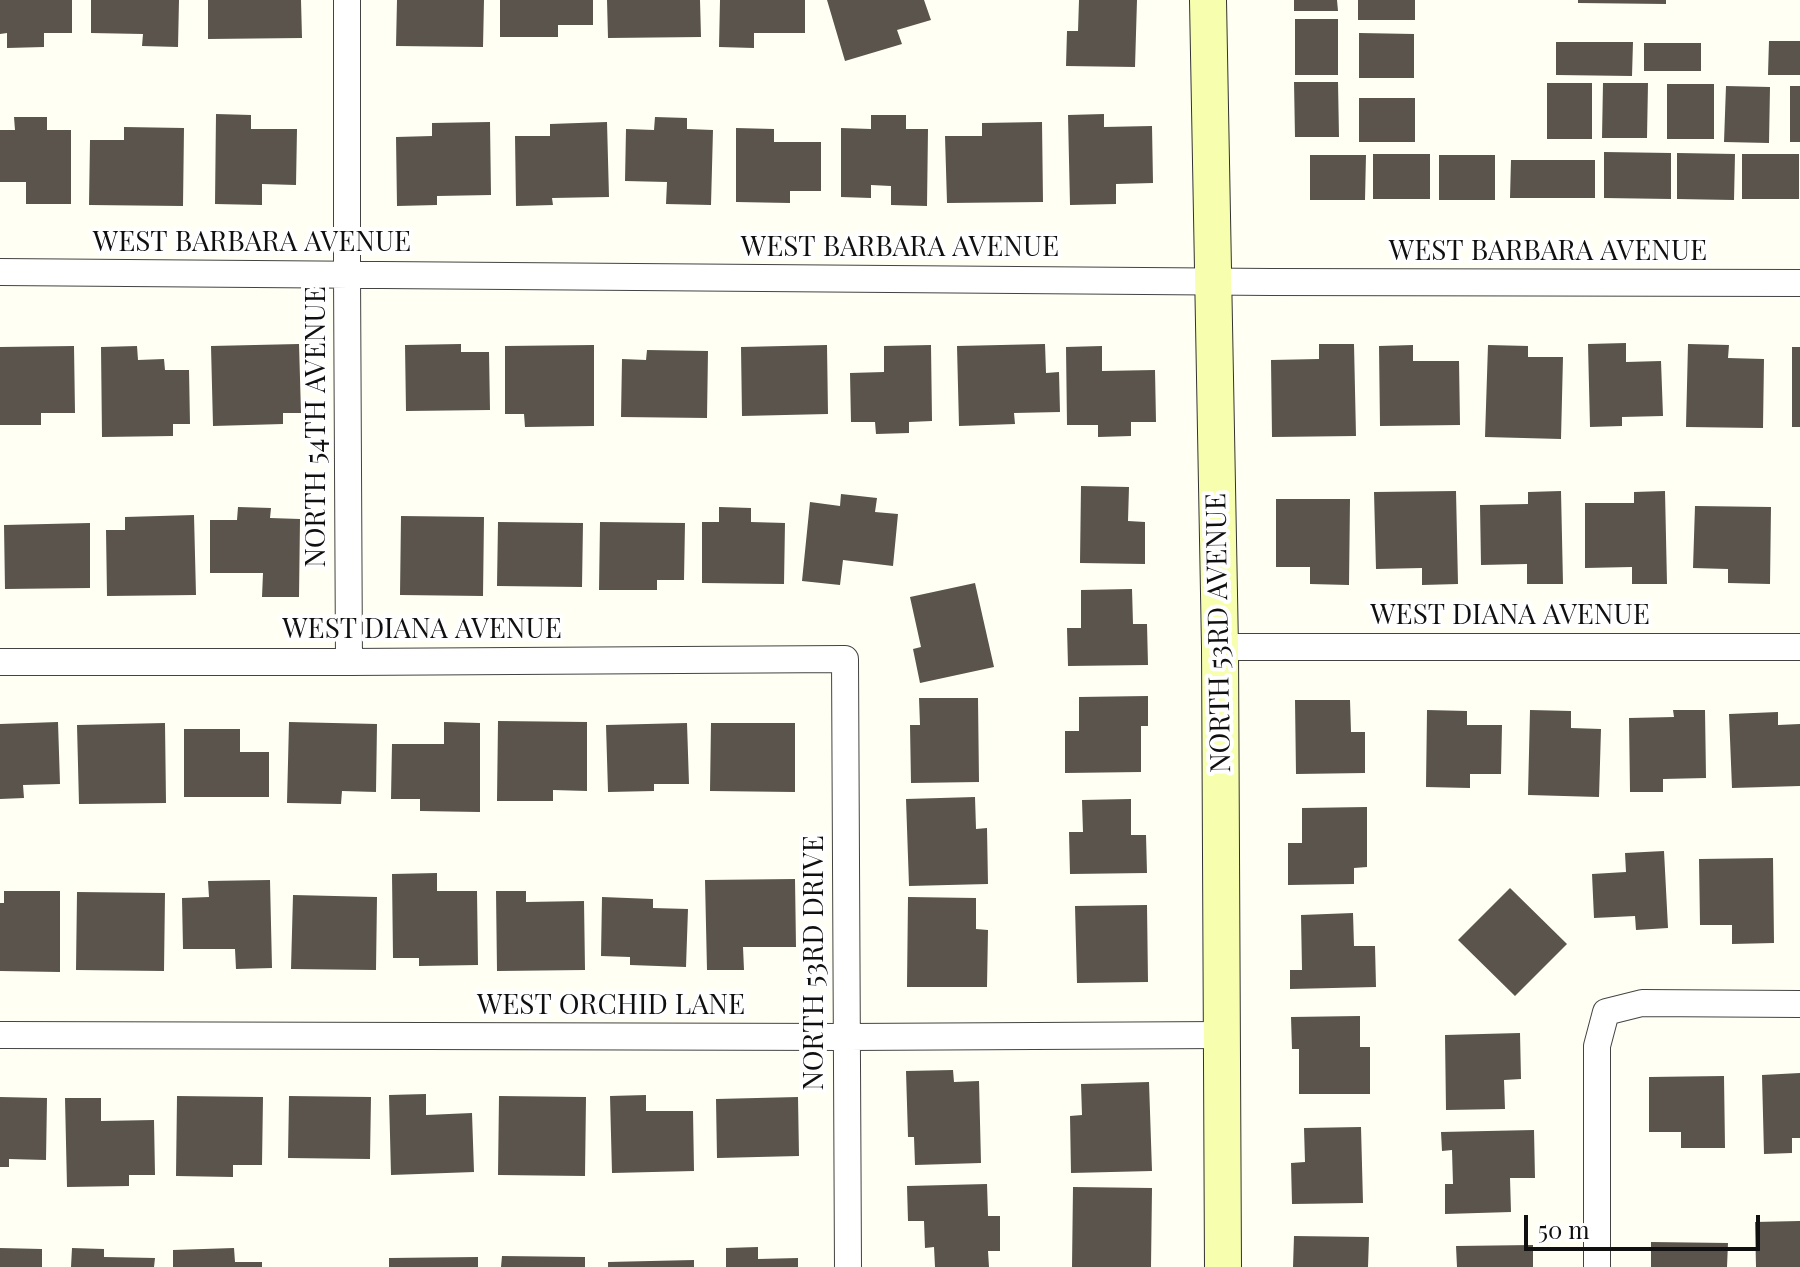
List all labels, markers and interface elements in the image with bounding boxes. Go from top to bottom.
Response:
street label: WEST BARBARA AVENUE [93,225,411,259]
street label: WEST BARBARA AVENUE [741,230,1059,264]
street label: WEST BARBARA AVENUE [1389,234,1707,268]
street label: NORTH 54TH AVENUE [299,286,333,568]
street label: NORTH 53RD AVENUE [1200,493,1238,773]
street label: WEST DIANA AVENUE [1370,598,1650,632]
street label: WEST DIANA AVENUE [282,612,562,646]
street label: NORTH 53RD DRIVE [797,835,831,1091]
street label: WEST ORCHID LANE [477,988,745,1022]
scale bar [1528,1199,1764,1249]
text: 50 m [1538,1213,1590,1245]

